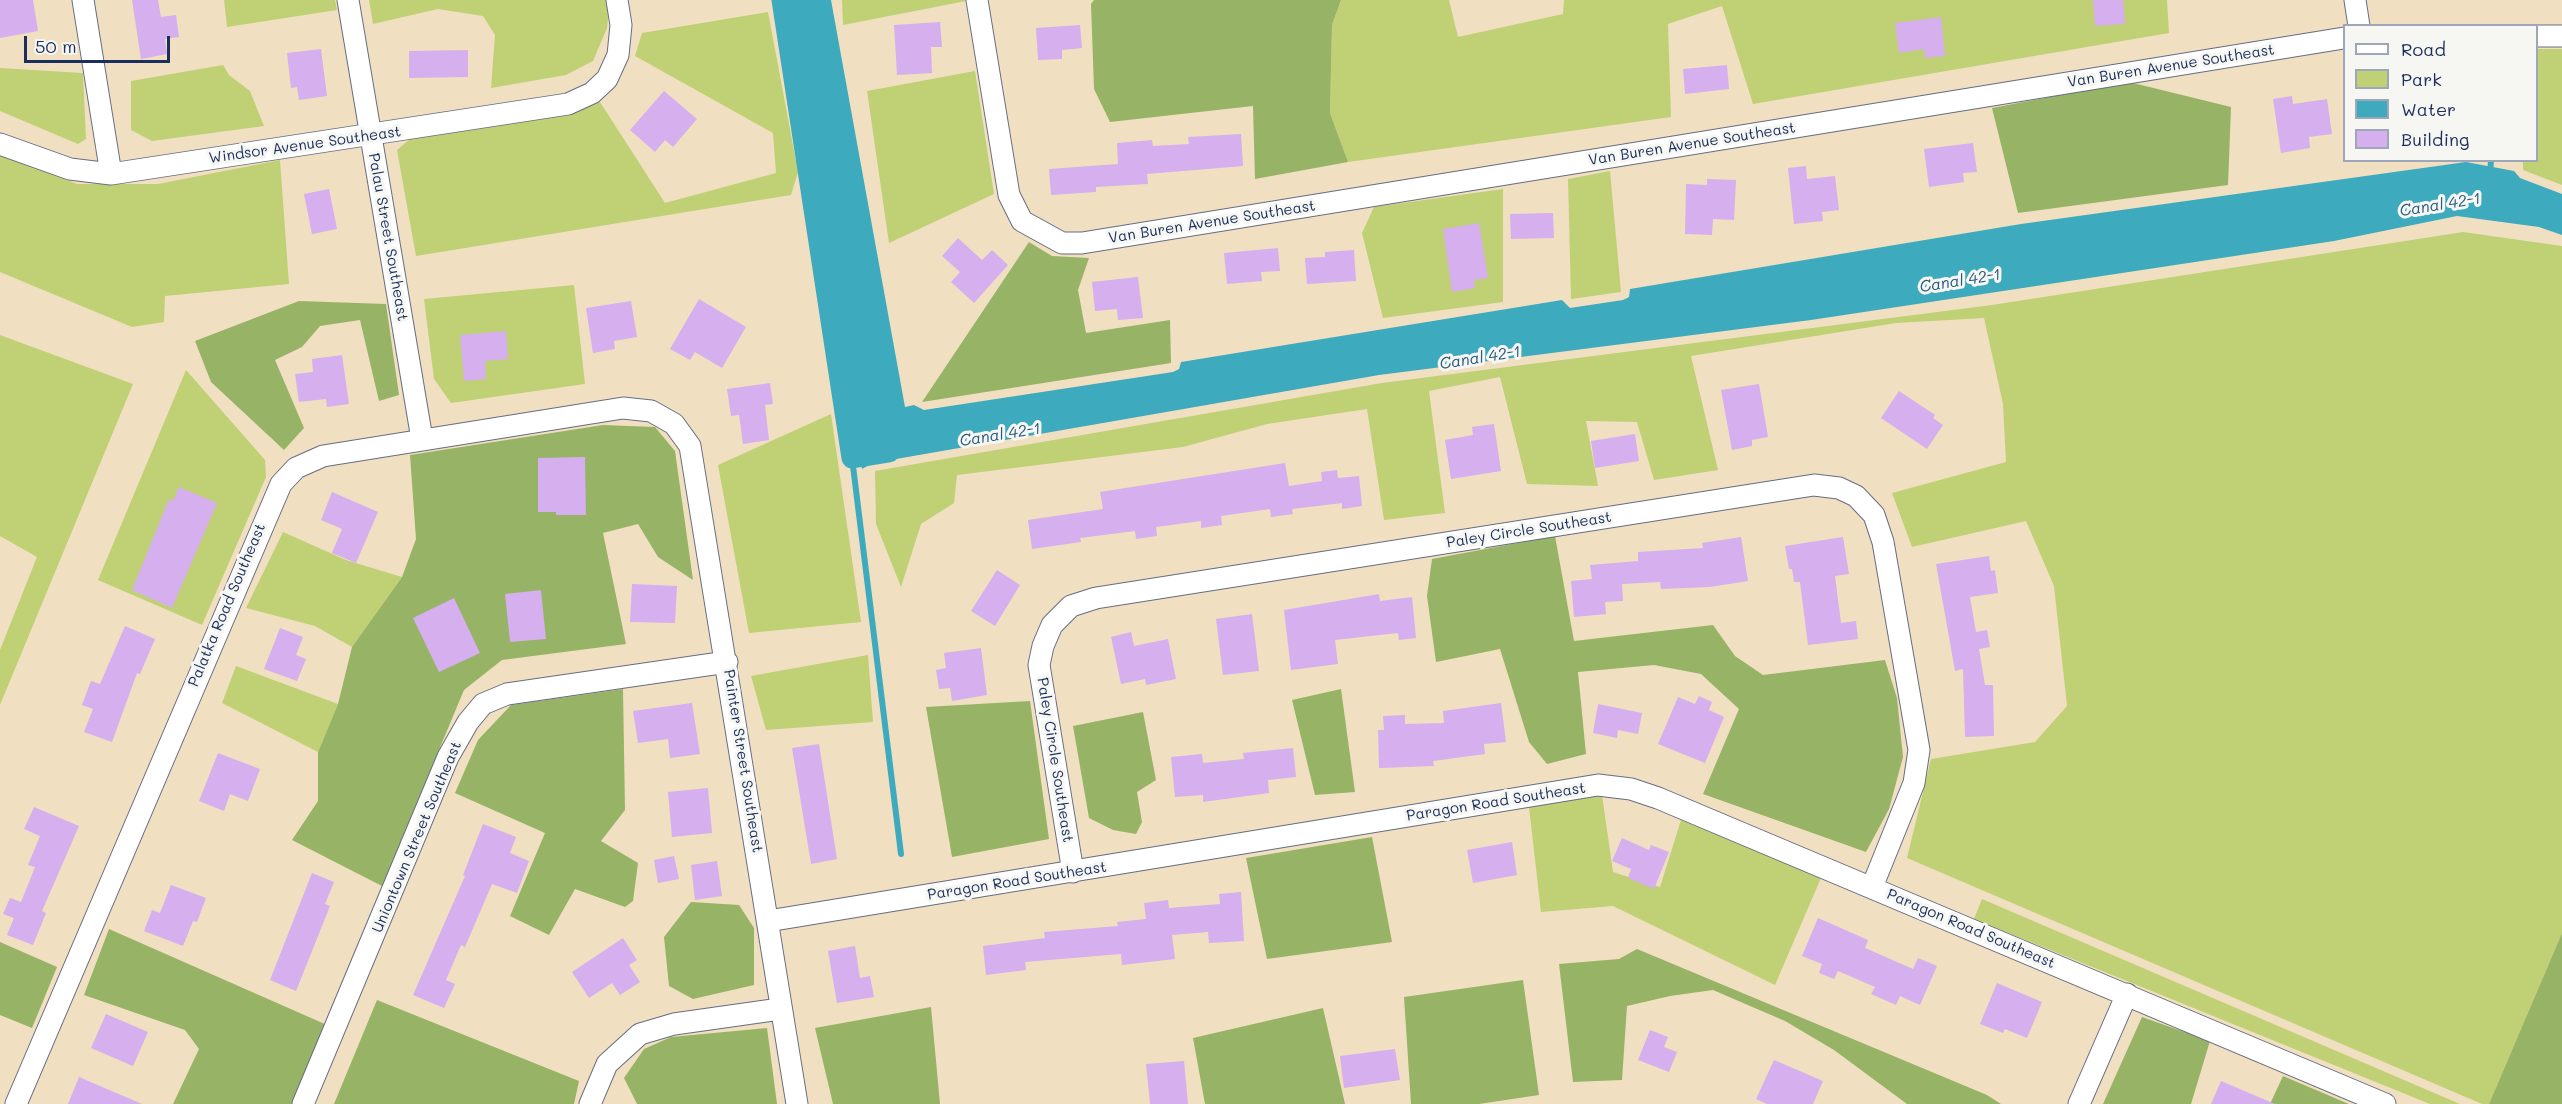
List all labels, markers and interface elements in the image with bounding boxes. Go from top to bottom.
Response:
scale bar [27,24,172,62]
legend [2343,24,2538,162]
text: 50 m [35,34,77,58]
text: Road [2401,37,2446,61]
street label: Van Buren Avenue Southeast [2066,41,2276,91]
text: Park [2401,67,2442,91]
text: Water [2401,97,2456,121]
street label: Van Buren Avenue Southeast [1587,119,1797,169]
street label: Windsor Avenue Southeast [208,123,402,167]
text: Building [2401,127,2469,151]
street label: Palau Street Southeast [364,152,412,322]
water label: Canal 42-1 [2398,189,2482,221]
street label: Van Buren Avenue Southeast [1107,197,1317,247]
water label: Canal 42-1 [1918,265,2002,297]
water label: Canal 42-1 [1438,342,1522,374]
water label: Canal 42-1 [958,419,1042,451]
street label: Paley Circle Southeast [1445,508,1613,552]
street label: Palatka Road Southeast [184,521,270,689]
street label: Painter Street Southeast [720,668,766,854]
street label: Paley Circle Southeast [1033,676,1077,844]
street label: Uniontown Street Southeast [368,739,466,935]
street label: Paragon Road Southeast [1405,779,1587,825]
street label: Paragon Road Southeast [926,858,1108,904]
street label: Paragon Road Southeast [1884,885,2058,973]

